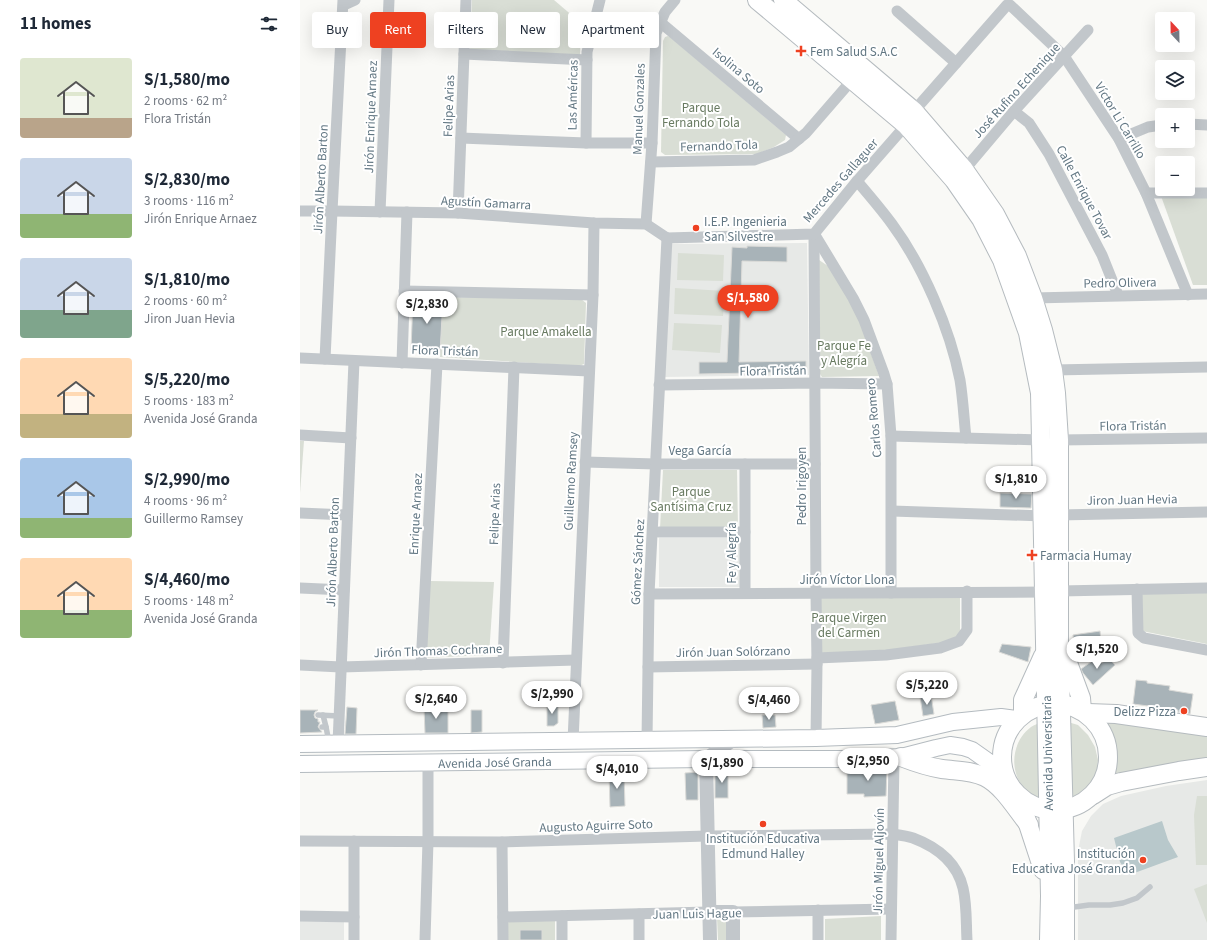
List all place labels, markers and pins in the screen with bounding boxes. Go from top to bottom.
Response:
place label: Fem Salud S.A.C [810,43,898,61]
marker: Fem Salud S.A.C [795,45,807,57]
place label: I.E.P. Ingenieria San Silvestre [704,213,787,246]
marker: I.E.P. Ingenieria San Silvestre [691,223,701,233]
pin: S/1,580 [711,285,785,319]
pin: S/2,830 [390,291,464,325]
pin: S/1,810 [979,466,1053,500]
place label: Farmacia Humay [1040,547,1132,565]
marker: Farmacia Humay [1027,550,1037,560]
pin: S/1,520 [1060,636,1134,670]
pin: S/5,220 [890,672,964,706]
pin: S/2,990 [515,681,589,715]
pin: S/2,640 [399,686,473,720]
pin: S/4,460 [732,687,806,721]
place label: Delizz Pizza [1114,703,1176,721]
marker: Delizz Pizza [1179,706,1189,716]
pin: S/2,950 [831,748,905,782]
pin: S/1,890 [685,750,759,784]
pin: S/4,010 [580,756,654,790]
marker: Institución Educativa Edmund Halley [758,819,768,829]
place label: Institución Educativa Edmund Halley [706,830,820,863]
place label: Institución Educativa José Granda [1012,845,1135,878]
marker: Institución Educativa José Granda [1138,855,1148,865]

